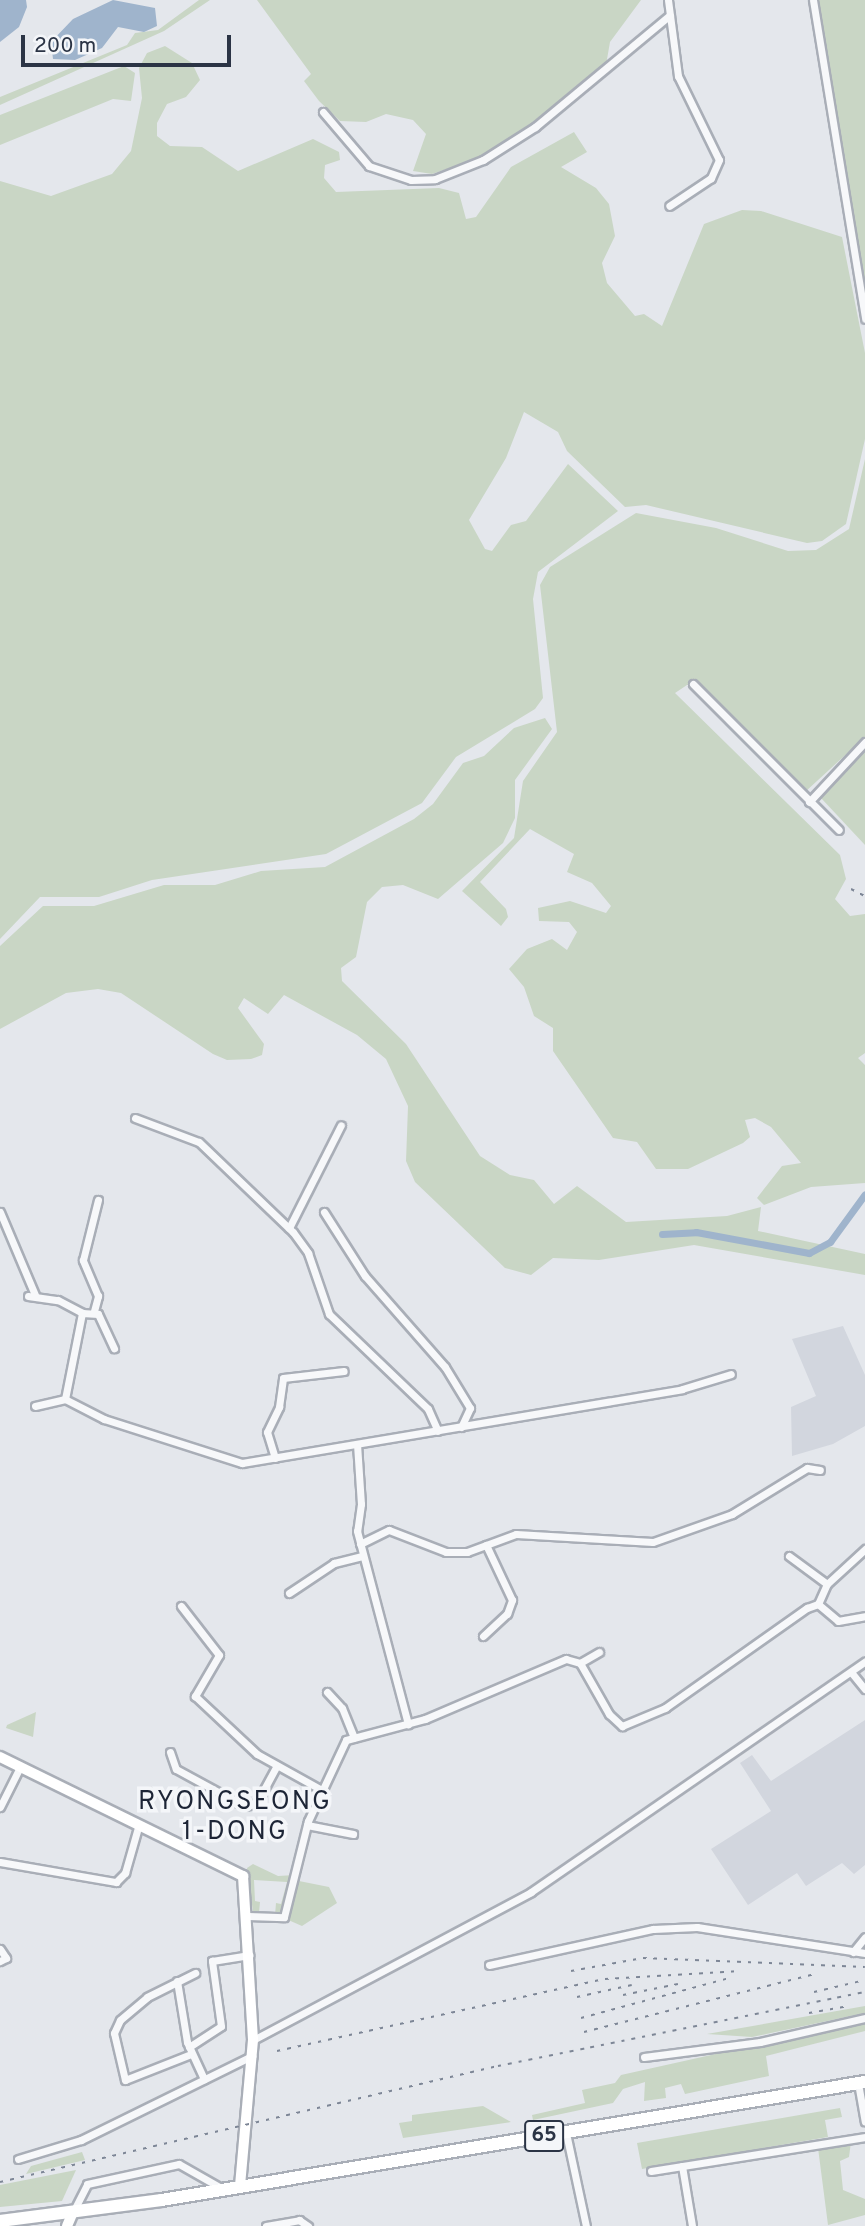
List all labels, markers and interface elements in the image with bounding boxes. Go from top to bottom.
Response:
scale bar [24,21,234,65]
text: 200 m [34,33,96,60]
district label: RYONGSEONG 1-DONG [139,1787,331,1848]
road number: 65 [523,2118,565,2154]

